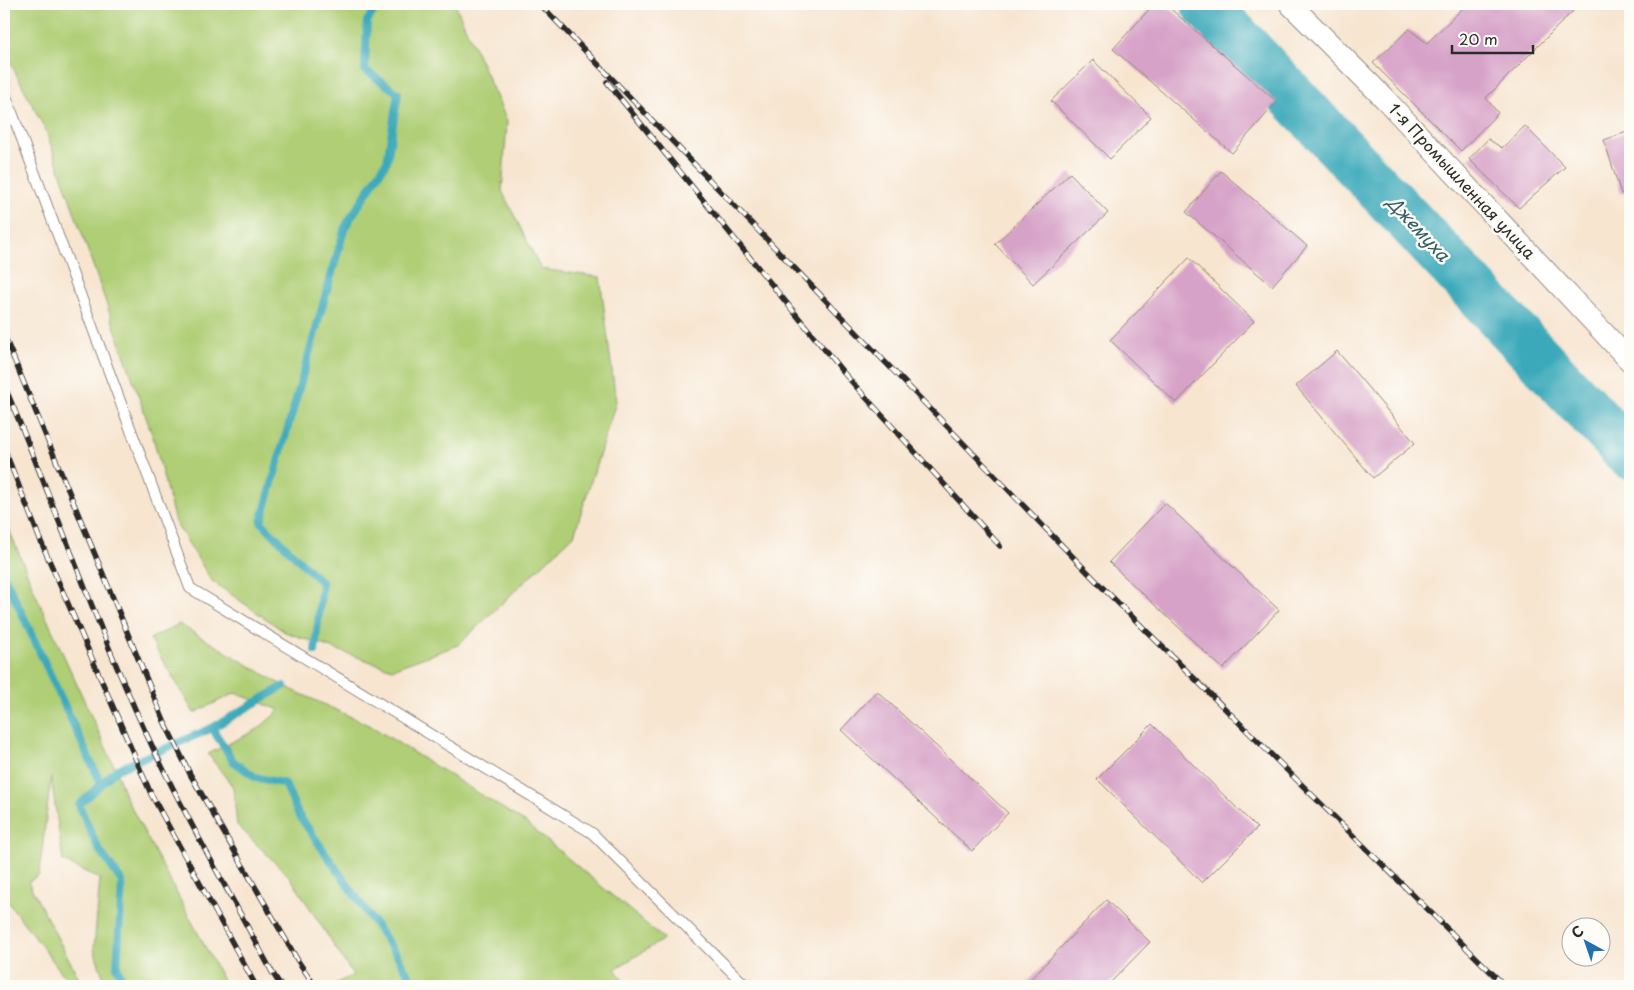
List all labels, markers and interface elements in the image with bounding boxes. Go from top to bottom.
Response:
scale bar [1452,22,1533,54]
text: 20 m [1459,27,1498,50]
street label: 1-я Промышленная улица [1384,97,1542,264]
water label: Джемуха [1380,188,1457,268]
north arrow [1562,918,1612,968]
text: С [1567,920,1588,943]

